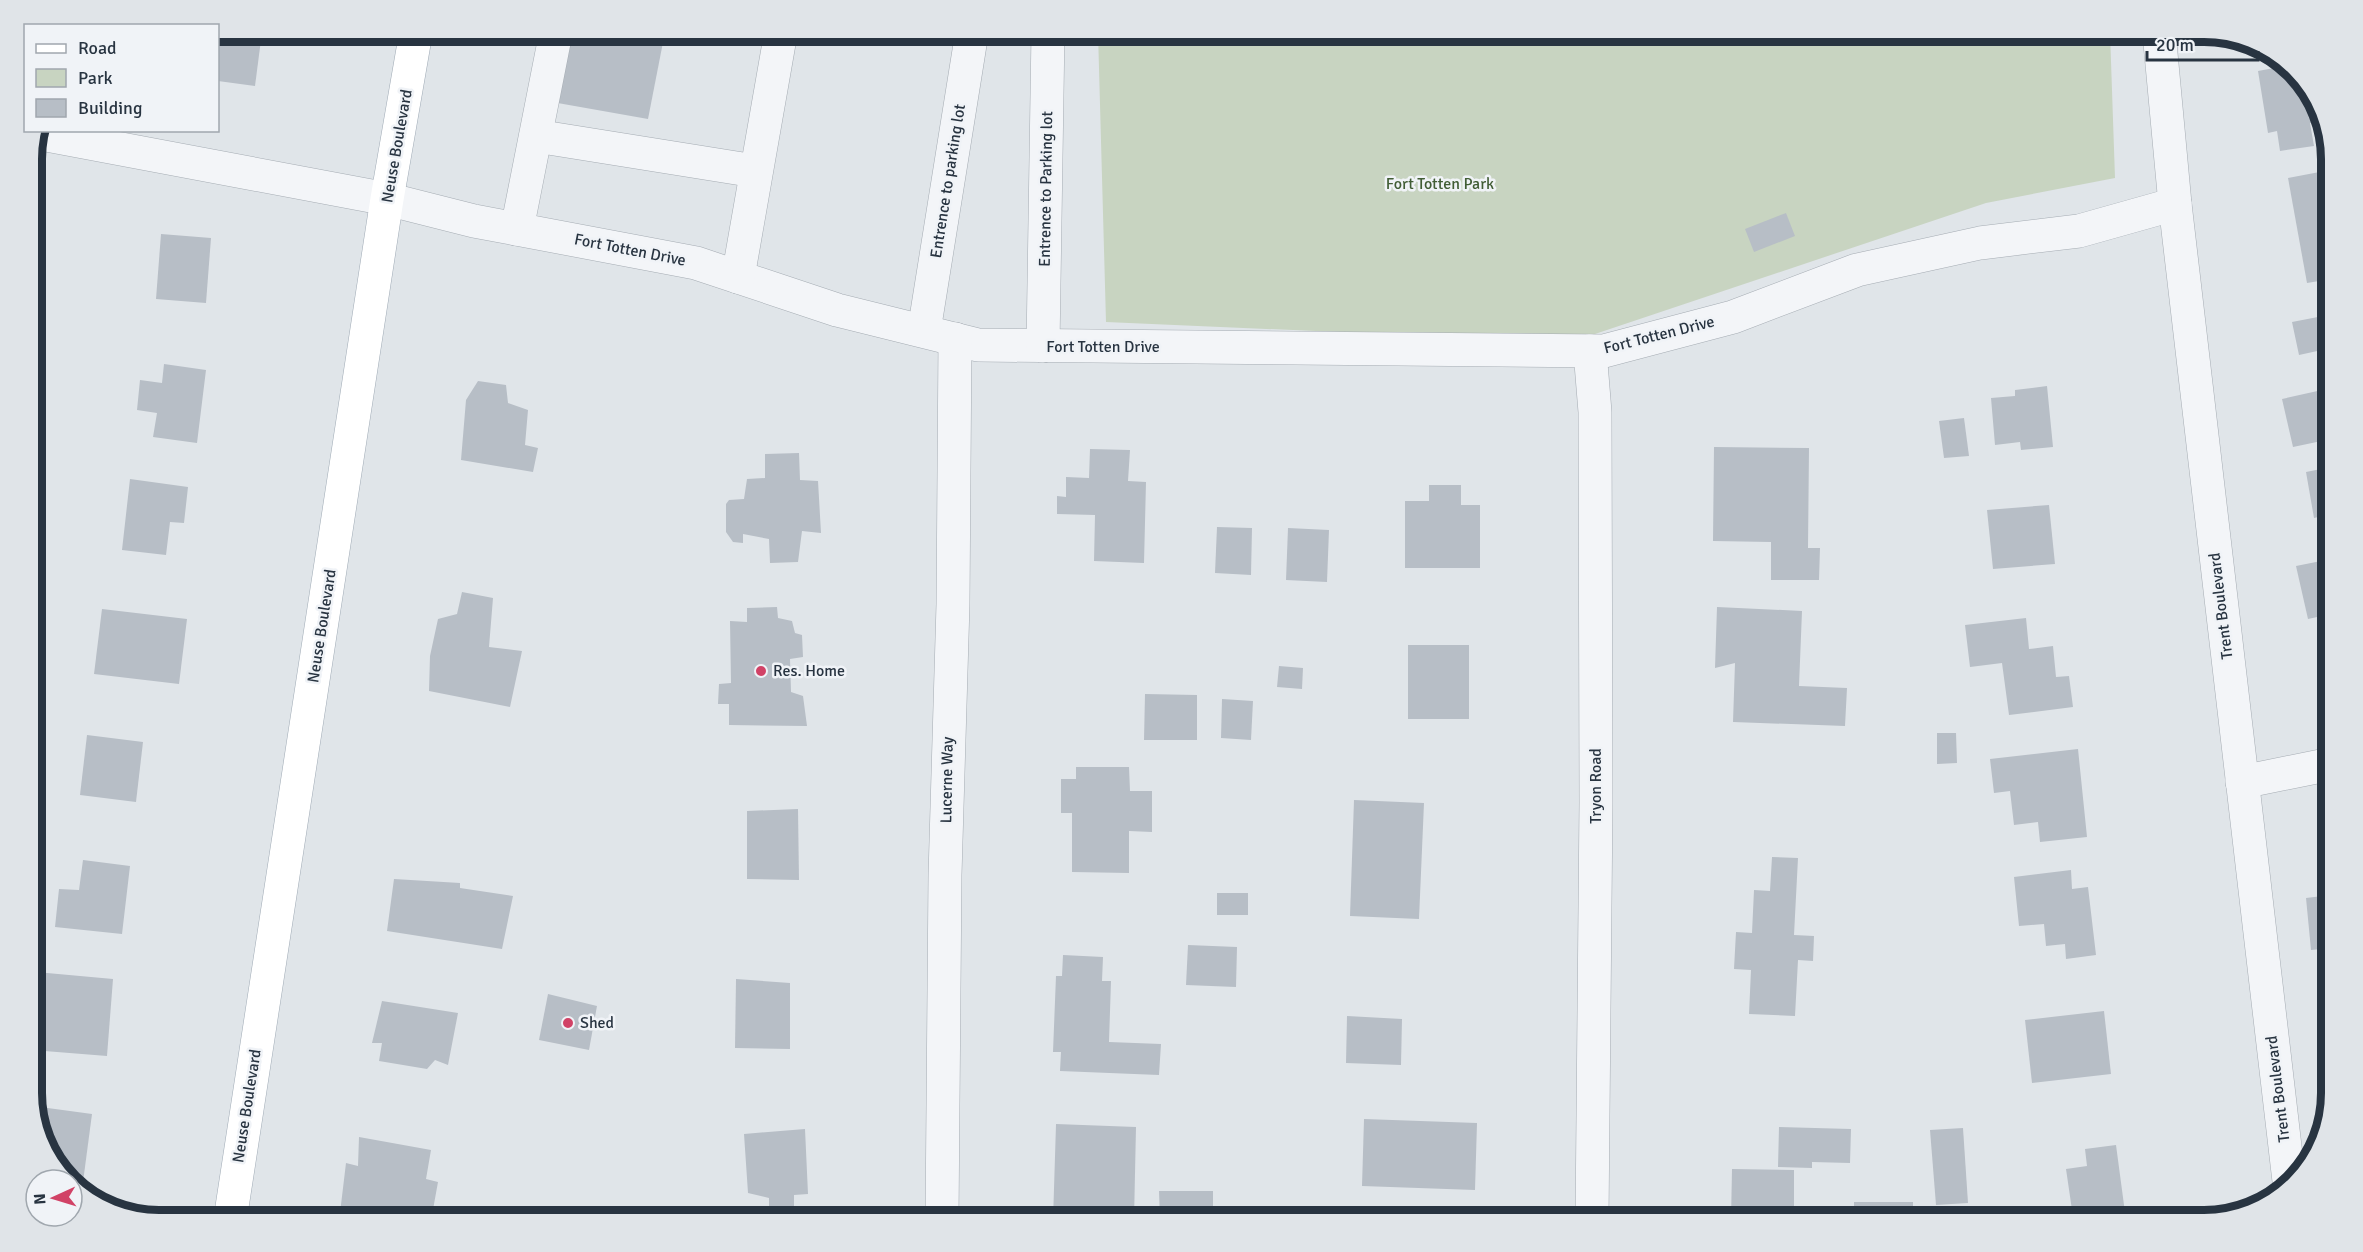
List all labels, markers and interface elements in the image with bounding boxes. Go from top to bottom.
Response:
legend [24,24,219,132]
scale bar [2147,24,2258,62]
text: 20 m [2156,34,2194,56]
text: Road [78,37,117,59]
text: Park [78,67,113,89]
street label: Neuse Boulevard [377,88,417,204]
text: Building [78,97,142,119]
street label: Entrence to parking lot [926,102,970,259]
street label: Entrence to Parking lot [1035,110,1057,267]
park label: Fort Totten Park [1386,174,1494,194]
street label: Fort Totten Drive [572,229,688,271]
street label: Fort Totten Drive [1602,312,1716,358]
street label: Fort Totten Drive [1046,337,1160,357]
street label: Trent Boulevard [2205,552,2237,660]
street label: Neuse Boulevard [303,568,341,684]
place label: Res. Home [773,661,845,681]
marker: Res. Home [754,664,768,678]
street label: Lucerne Way [936,736,958,824]
street label: Tryon Road [1586,748,1606,824]
place label: Shed [580,1013,614,1033]
marker: Shed [561,1016,575,1030]
street label: Trent Boulevard [2262,1035,2294,1143]
street label: Neuse Boulevard [228,1048,266,1164]
north arrow [24,1168,84,1228]
text: N [30,1193,50,1205]

